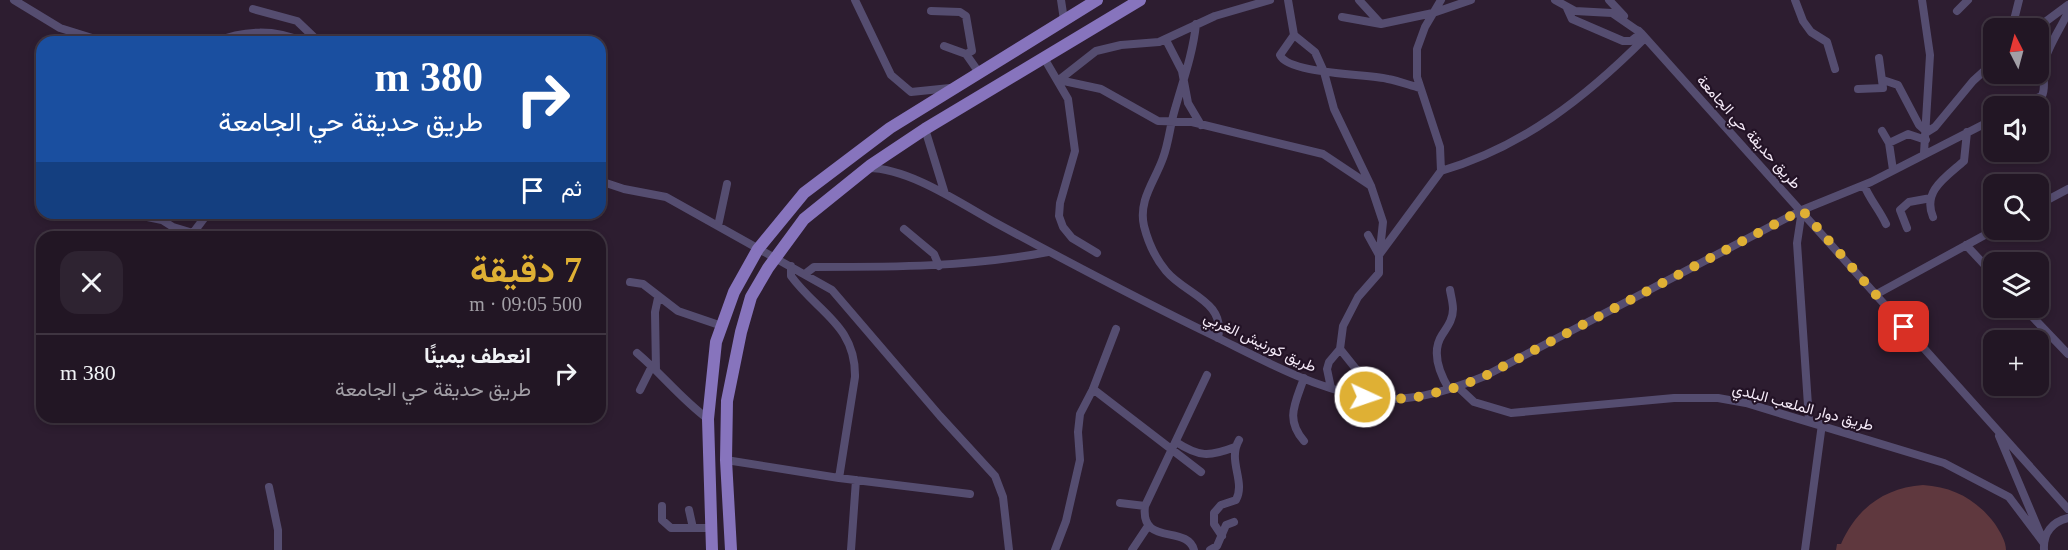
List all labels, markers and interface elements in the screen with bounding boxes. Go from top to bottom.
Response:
north arrow [1983,18,2049,84]
map controls [1983,18,2049,396]
text: 380 m [375,54,483,100]
icon: right [504,60,582,138]
street label: طريق حديقة حي الجامعة [1690,72,1804,196]
button: sound [1983,96,2049,162]
text: طريق حديقة حي الجامعة [218,107,483,137]
icon: arrive [516,174,549,207]
button: search [1983,174,2049,240]
text: ثم [561,176,582,201]
text: 7 دقيقة [470,250,582,290]
button: close [60,251,123,314]
button: layers [1983,252,2049,318]
text: 500 m · 09:05 [469,293,582,315]
pin [1878,301,1929,352]
street label: طريق كورنيش الغربي [1199,309,1319,380]
icon: arrive [1887,310,1920,343]
button: + [1983,330,2049,396]
text: انعطف يمينًا [424,343,531,368]
icon: right [549,357,582,390]
text: 380 m [60,360,116,385]
position arrow [1333,365,1397,429]
text: طريق حديقة حي الجامعة [335,378,531,400]
street label: طريق دوار الملعب البلدي [1729,380,1876,438]

